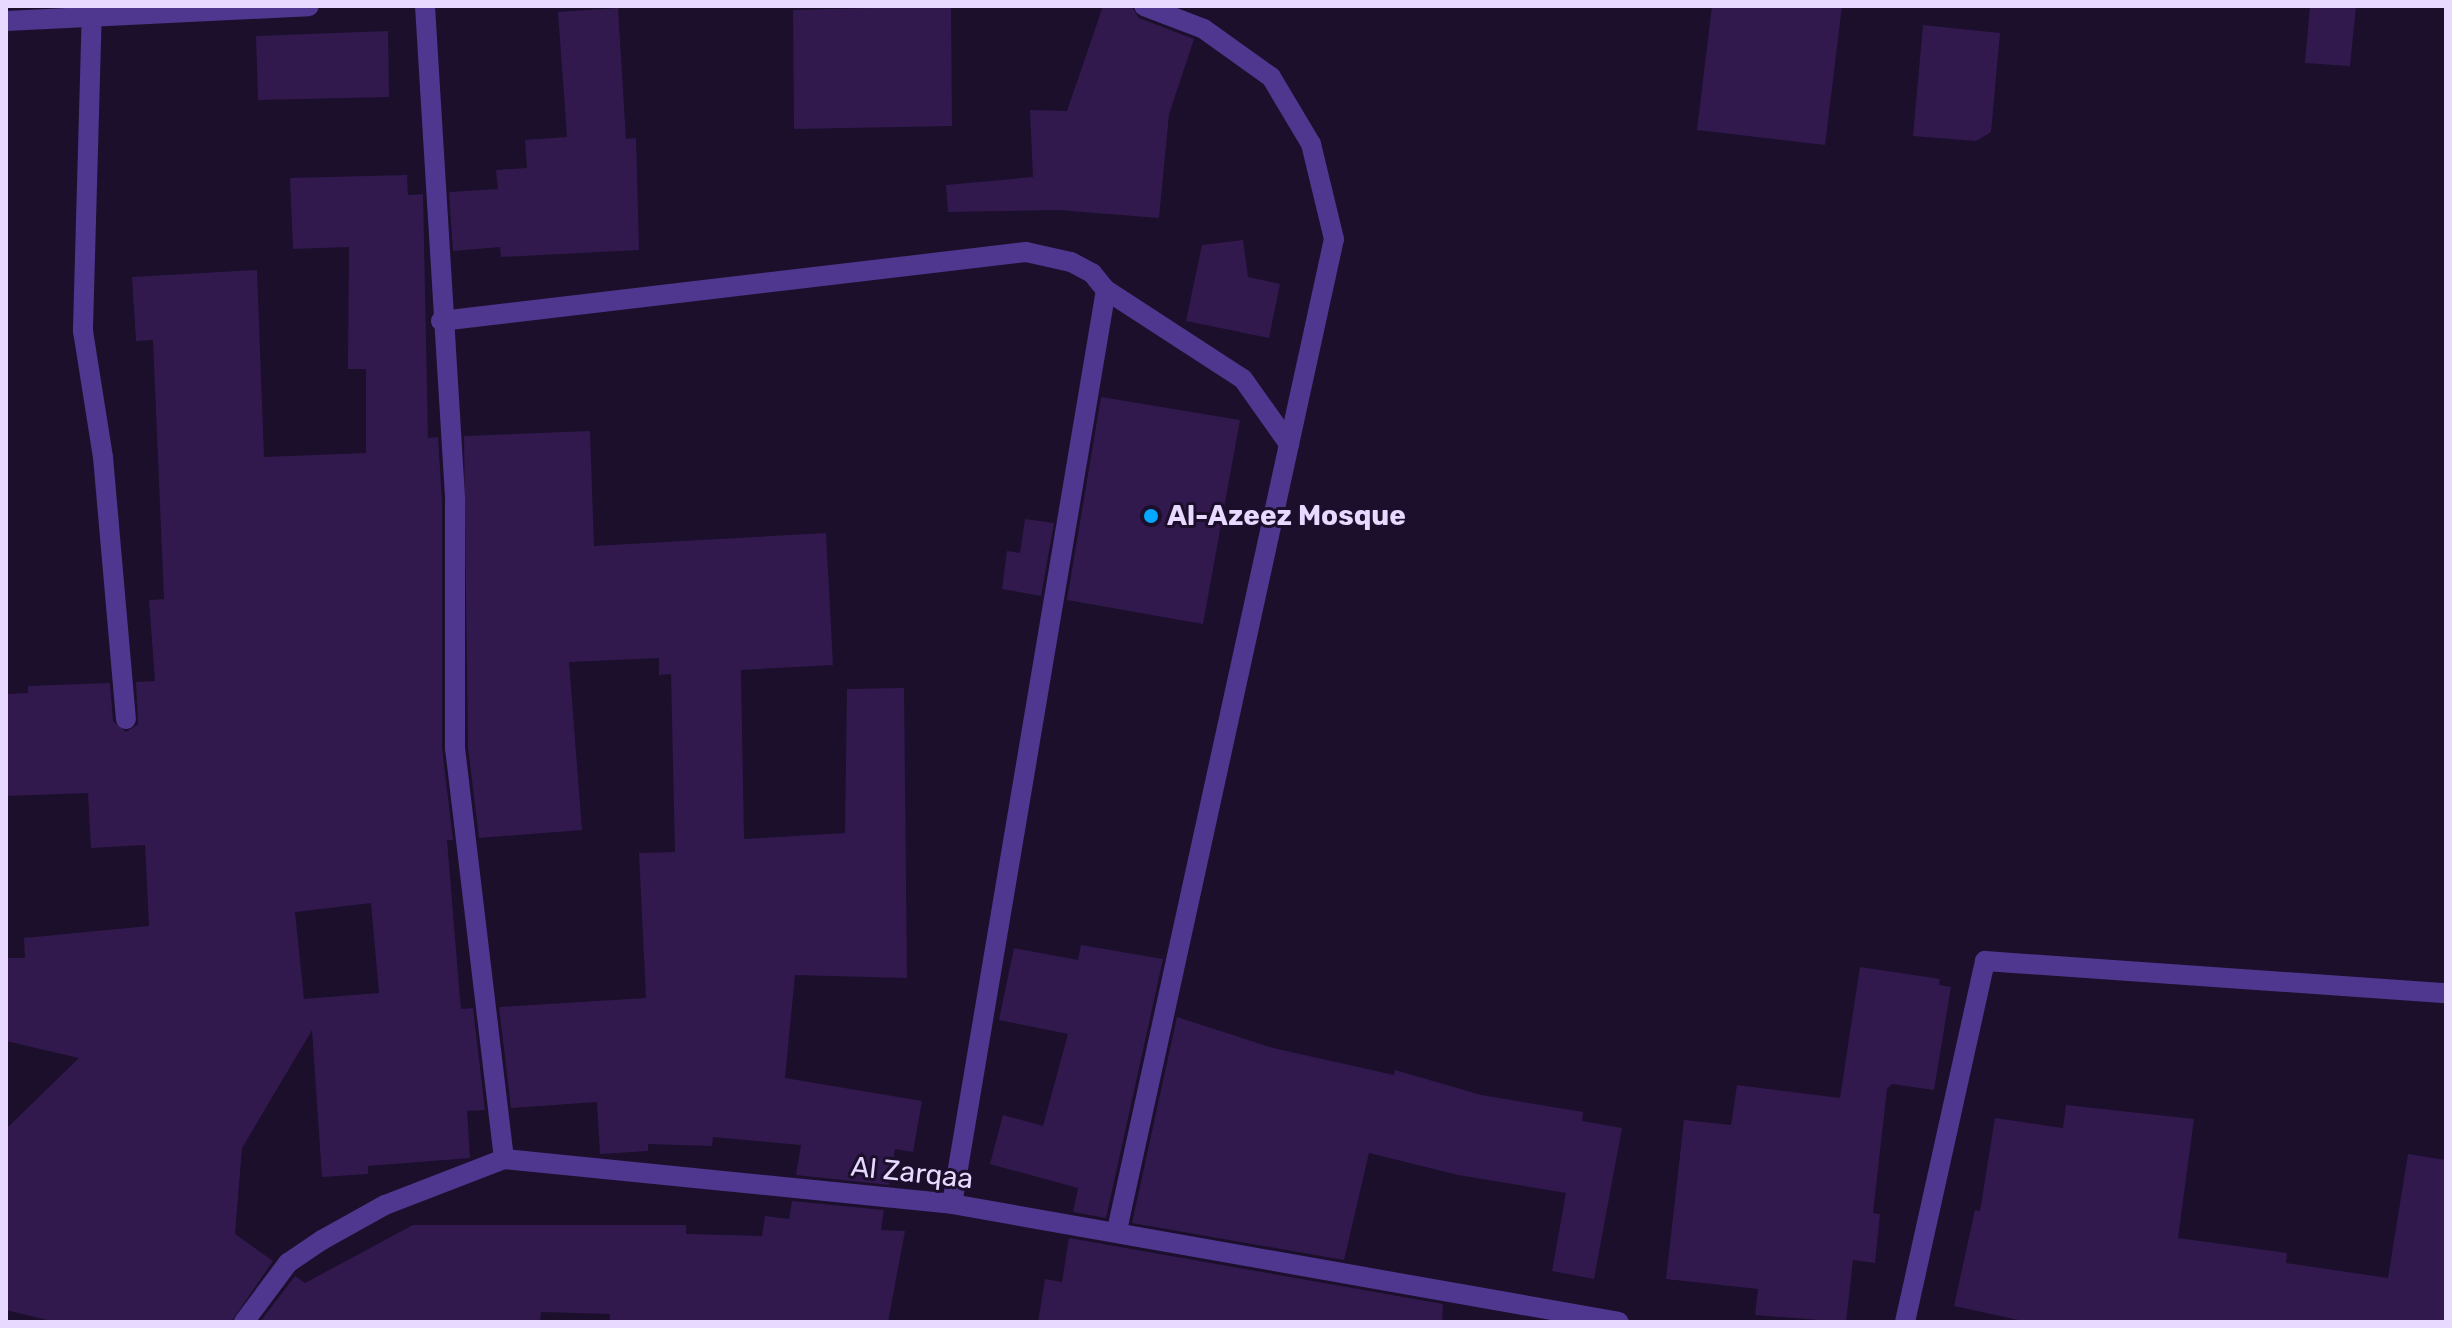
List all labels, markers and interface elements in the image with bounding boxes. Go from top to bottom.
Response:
place label: Al-Azeez Mosque [1167,499,1406,533]
marker: Al-Azeez Mosque [1142,507,1160,525]
street label: Al Zarqaa [849,1150,975,1196]

